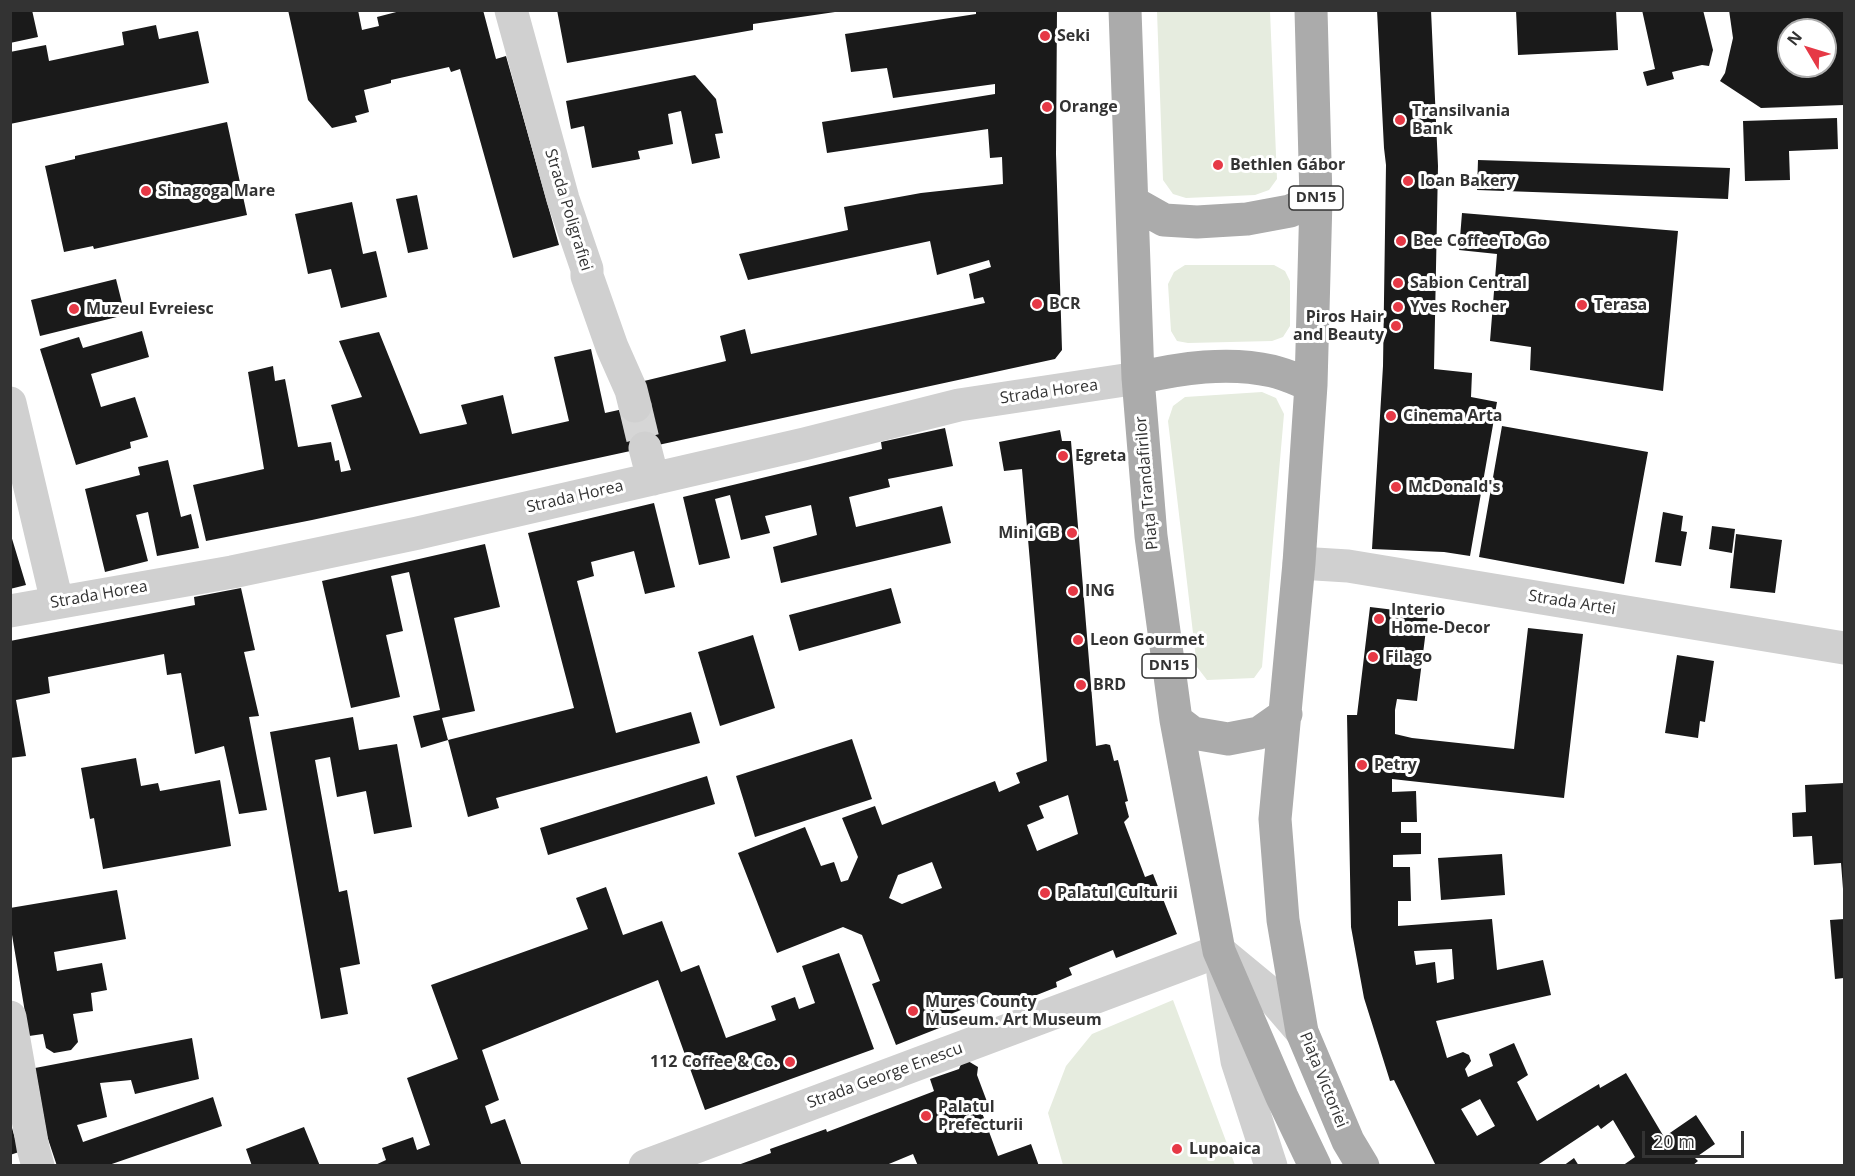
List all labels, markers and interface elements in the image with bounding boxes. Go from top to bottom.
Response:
north arrow [1777,18,1837,78]
place label: Seki [1057,26,1090,46]
text: N [1782,26,1807,50]
marker: Seki [1038,29,1052,43]
place label: Orange [1059,97,1118,117]
marker: Orange [1040,100,1054,114]
place label: Transilvania Bank [1412,101,1510,139]
marker: Transilvania Bank [1393,113,1407,127]
street label: Strada Poligrafiei [540,147,596,273]
place label: Bethlen Gábor [1230,155,1345,175]
marker: Bethlen Gábor [1211,158,1225,172]
place label: Ioan Bakery [1420,171,1516,191]
marker: Ioan Bakery [1401,174,1415,188]
place label: Sinagoga Mare [158,181,275,201]
marker: Sinagoga Mare [139,184,153,198]
road number: DN15 [1289,186,1343,210]
place label: Bee Coffee To Go [1413,231,1547,251]
marker: Bee Coffee To Go [1394,234,1408,248]
place label: Sabion Central [1410,273,1527,293]
marker: Sabion Central [1391,276,1405,290]
place label: BCR [1049,294,1081,314]
place label: Terasa [1594,295,1647,315]
marker: BCR [1030,297,1044,311]
place label: Yves Rocher [1410,297,1507,317]
marker: Terasa [1575,298,1589,312]
place label: Muzeul Evreiesc [86,299,214,319]
marker: Yves Rocher [1391,300,1405,314]
marker: Muzeul Evreiesc [67,302,81,316]
place label: Piros Hair and Beauty [1293,307,1384,345]
marker: Piros Hair and Beauty [1389,319,1403,333]
street label: Strada Horea [999,376,1099,408]
place label: Cinema Arta [1403,406,1502,426]
marker: Cinema Arta [1384,409,1398,423]
street label: Piața Trandafirilor [1132,415,1162,551]
place label: Egreta [1075,446,1126,466]
marker: Egreta [1056,449,1070,463]
street label: Strada Horea [525,477,625,517]
place label: McDonald's [1408,477,1500,497]
marker: McDonald's [1389,480,1403,494]
place label: Mini GB [998,523,1060,543]
marker: Mini GB [1065,526,1079,540]
street label: Strada Horea [49,577,149,613]
place label: ING [1085,581,1115,601]
marker: ING [1066,584,1080,598]
street label: Strada Artei [1527,587,1617,619]
place label: Interio Home-Decor [1391,600,1490,638]
marker: Interio Home-Decor [1372,612,1386,626]
place label: Leon Gourmet [1090,630,1204,650]
marker: Leon Gourmet [1071,633,1085,647]
place label: Filago [1385,647,1432,667]
marker: Filago [1366,650,1380,664]
road number: DN15 [1142,654,1196,678]
place label: BRD [1093,675,1126,695]
marker: BRD [1074,678,1088,692]
place label: Petry [1374,755,1417,775]
marker: Petry [1355,758,1369,772]
place label: Palatul Culturii [1057,883,1178,903]
marker: Palatul Culturii [1038,886,1052,900]
place label: Mures County Museum. Art Museum [925,992,1102,1030]
marker: Mures County Museum. Art Museum [906,1004,920,1018]
street label: Piața Victoriei [1295,1029,1351,1131]
street label: Strada George Enescu [805,1039,965,1113]
place label: 112 Coffee & Co. [650,1052,778,1072]
marker: 112 Coffee & Co. [783,1055,797,1069]
place label: Palatul Prefecturii [938,1097,1023,1135]
marker: Palatul Prefecturii [919,1109,933,1123]
scale bar [1645,1119,1747,1157]
text: 20 m [1653,1129,1695,1153]
place label: Lupoaica [1189,1139,1261,1159]
marker: Lupoaica [1170,1142,1184,1156]

